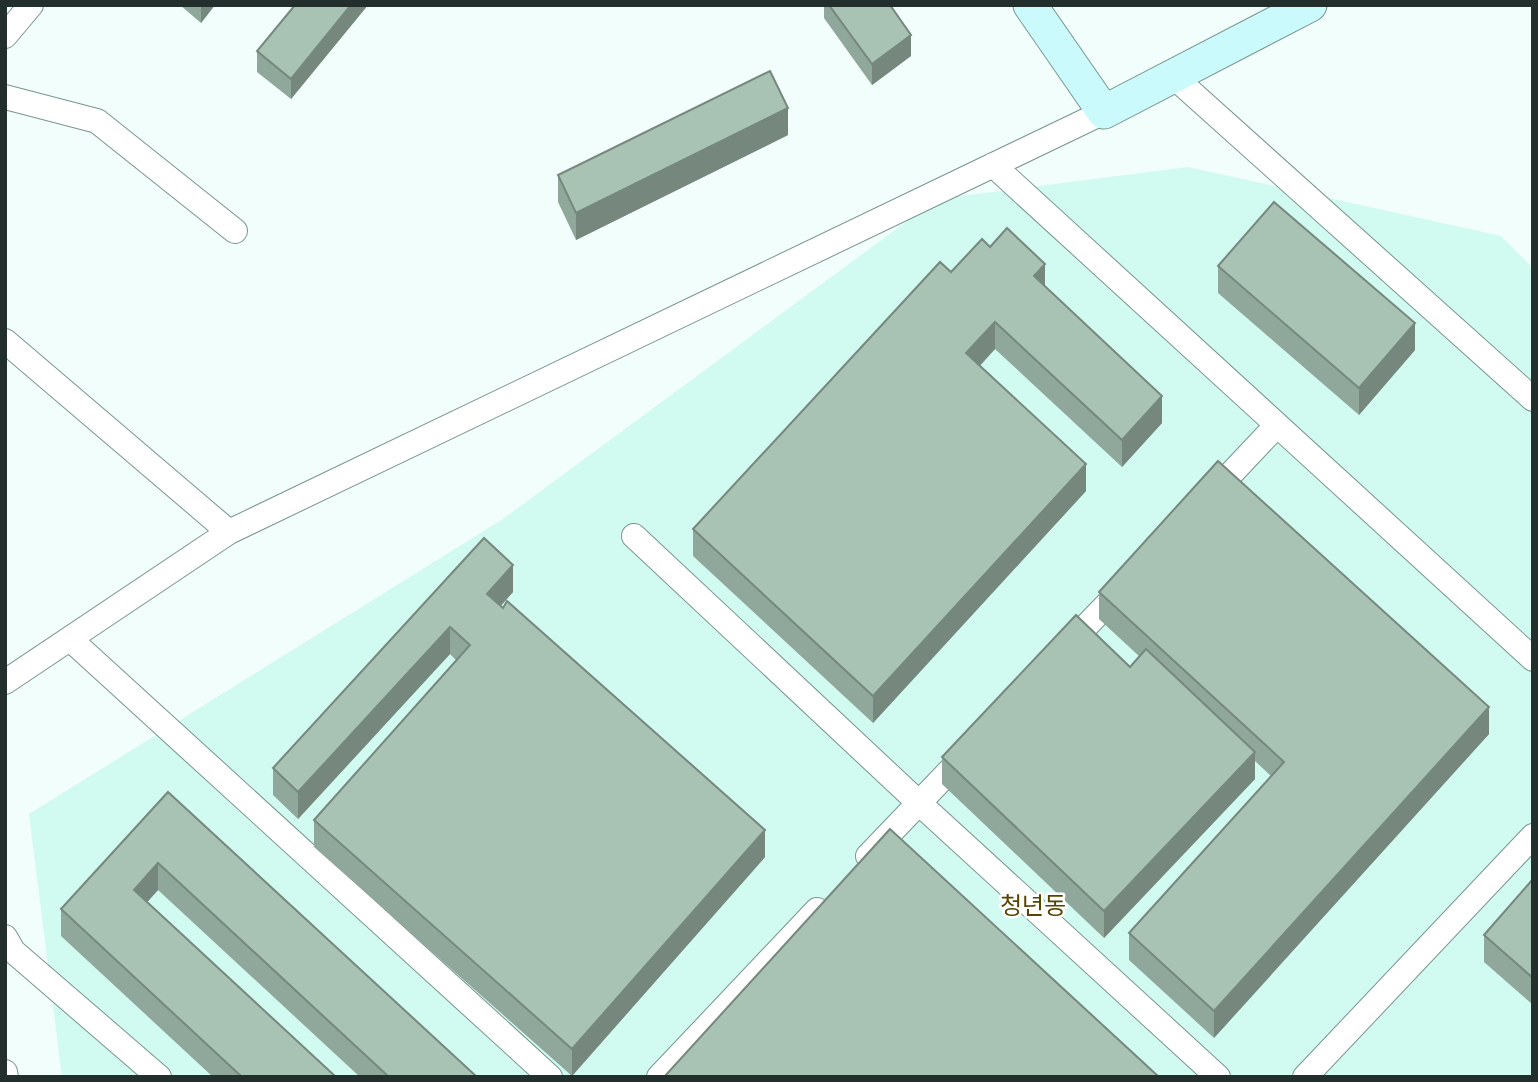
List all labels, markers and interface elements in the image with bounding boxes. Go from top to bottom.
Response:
district label: 청년동 [1000,891,1066,920]

